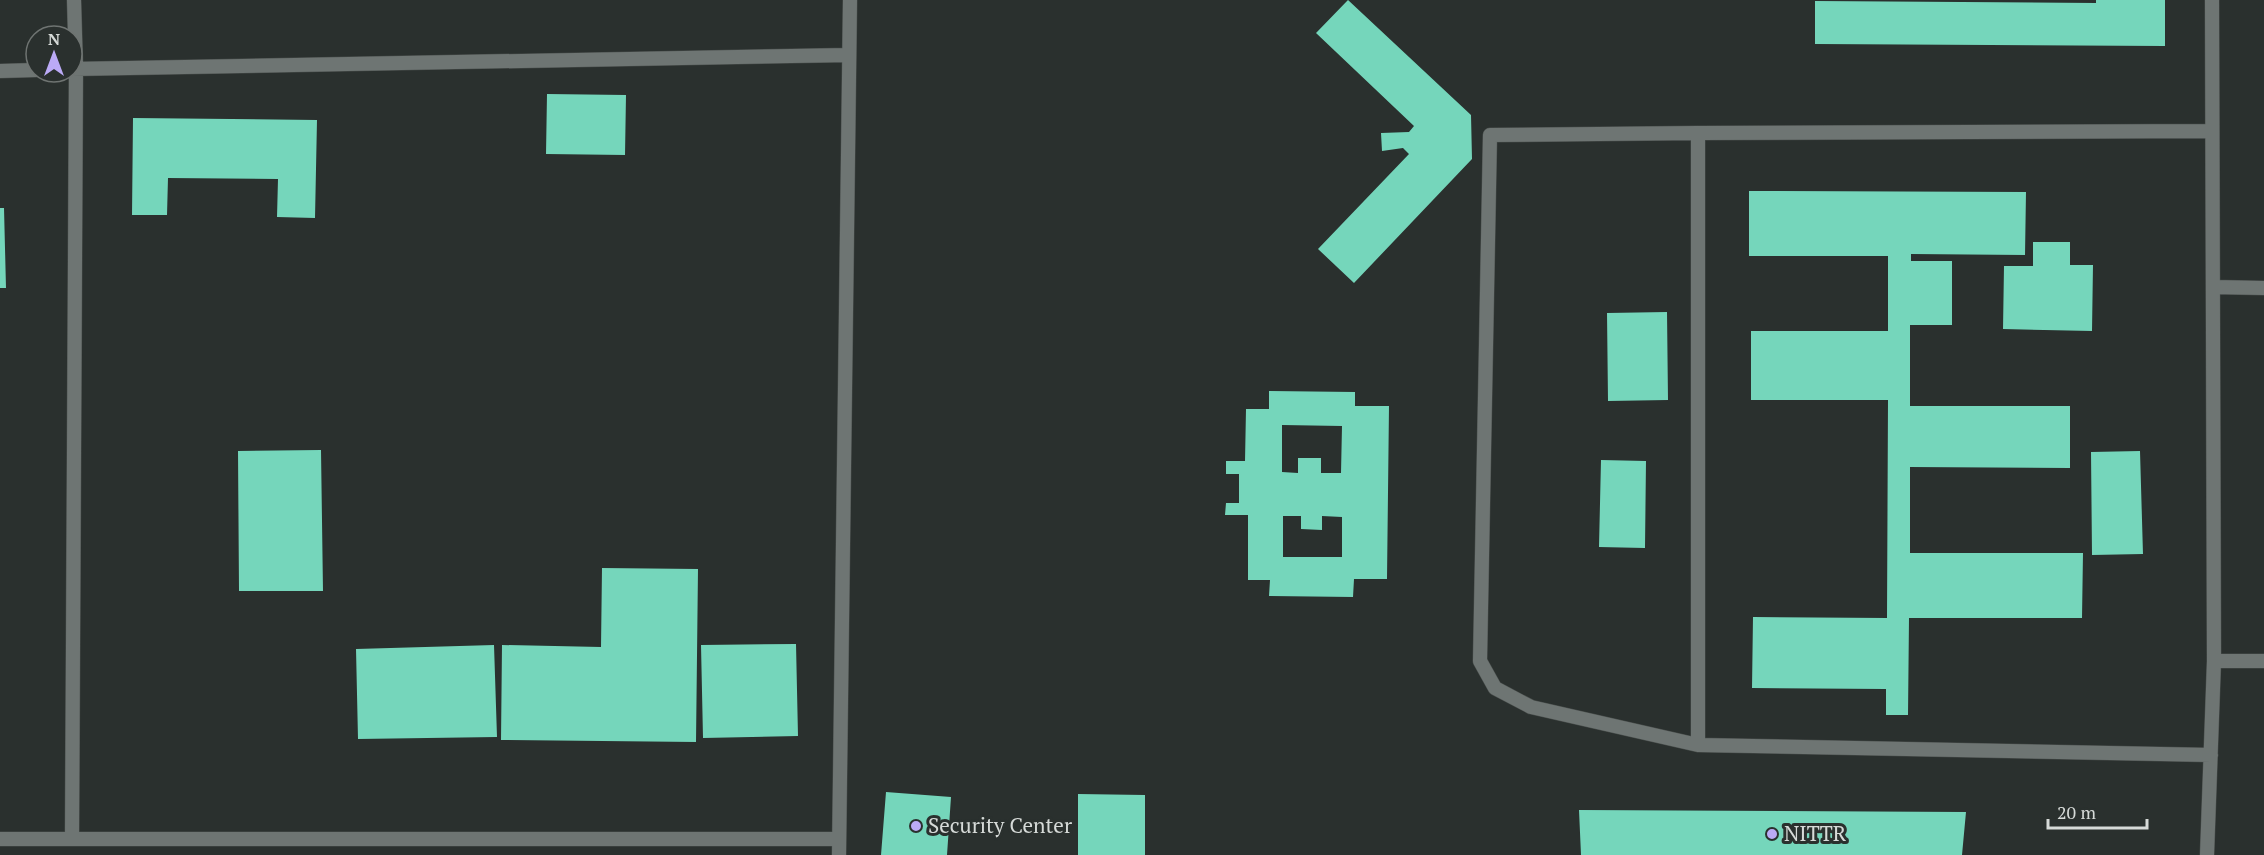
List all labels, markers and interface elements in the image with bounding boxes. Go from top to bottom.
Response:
north arrow [24,24,84,84]
text: N [48,28,60,50]
scale bar [2048,792,2147,830]
text: 20 m [2057,800,2097,824]
place label: Security Center [928,811,1072,839]
marker: Security Center [909,819,923,833]
place label: NITTR [1784,819,1847,847]
marker: NITTR [1765,827,1779,841]

